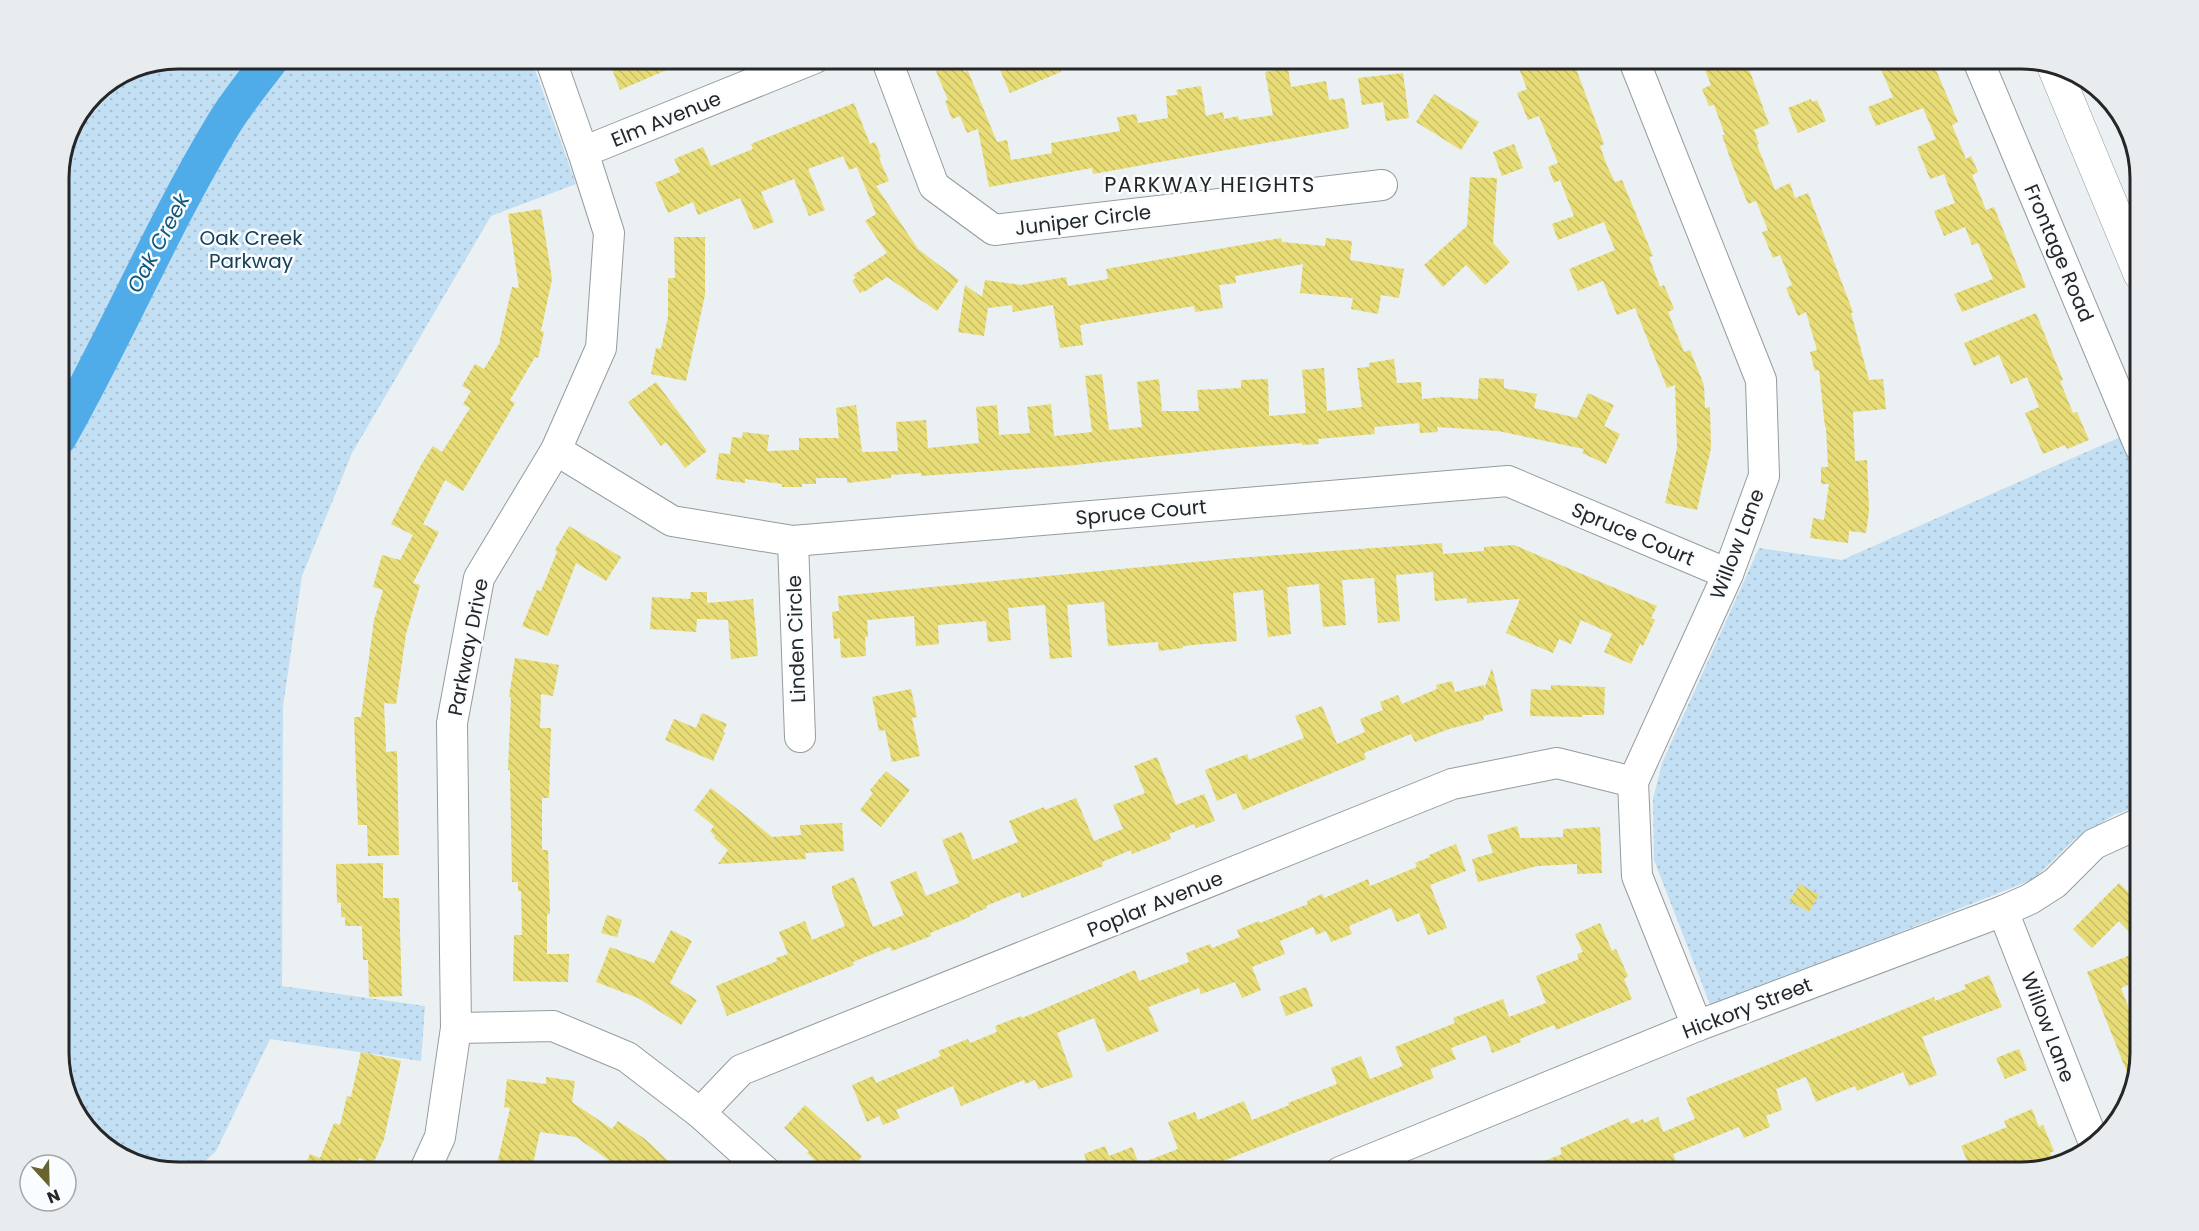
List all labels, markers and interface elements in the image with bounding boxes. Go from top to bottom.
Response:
street label: Elm Avenue [607,84,725,154]
district label: PARKWAY HEIGHTS [1104,170,1316,199]
street label: Frontage Road [2017,180,2101,326]
water label: Oak Creek [120,187,197,298]
street label: Juniper Circle [1013,198,1153,242]
park label: Oak Creek Parkway [200,224,303,275]
street label: Willow Lane [1703,485,1771,603]
street label: Spruce Court [1074,492,1208,532]
street label: Spruce Court [1567,495,1699,573]
street label: Linden Circle [780,575,812,703]
street label: Parkway Drive [441,576,495,718]
street label: Poplar Avenue [1083,864,1227,944]
street label: Willow Lane [2014,968,2082,1086]
street label: Hickory Street [1678,970,1816,1046]
north arrow [18,1153,78,1213]
text: N [44,1184,63,1209]

